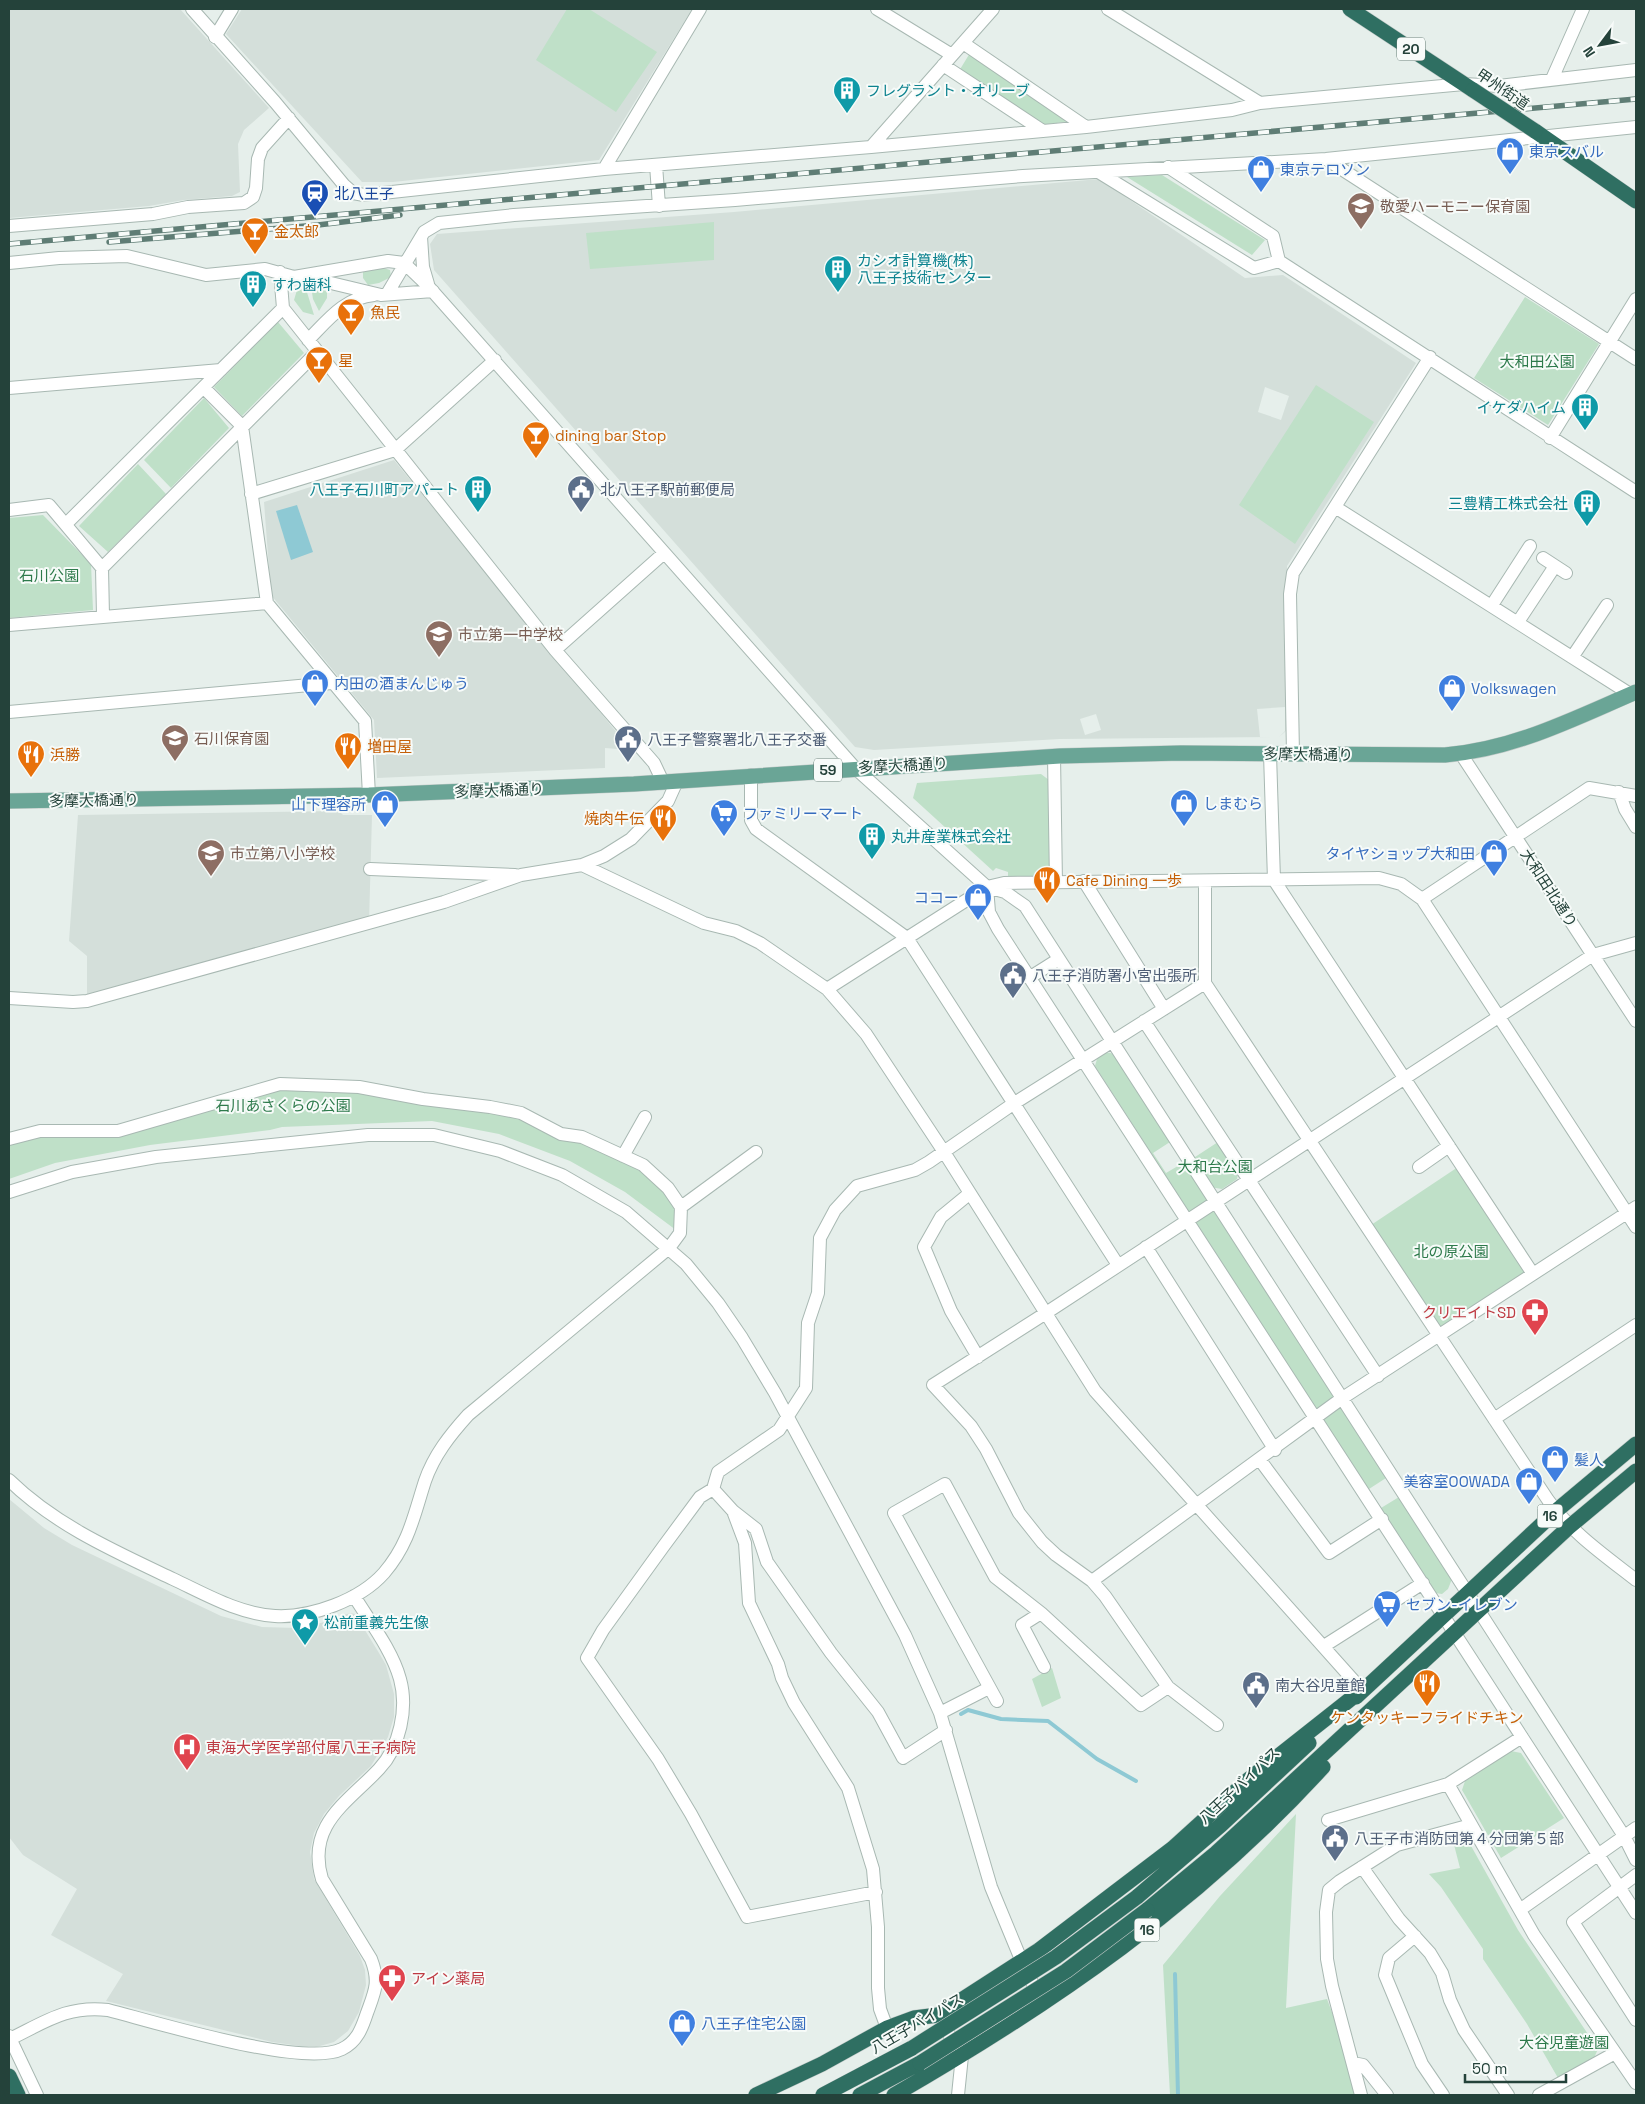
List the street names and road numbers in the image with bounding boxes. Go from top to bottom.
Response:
road number: 20 [1397,38,1425,61]
street label: 甲州街道 [1473,64,1533,114]
street label: 多摩大橋通り [1263,744,1353,764]
street label: 多摩大橋通り [858,753,948,777]
road number: 59 [814,758,842,782]
street label: 多摩大橋通り [454,779,544,801]
street label: 多摩大橋通り [49,790,139,810]
street label: 大和田北通り [1517,845,1581,931]
road number: 16 [1538,1504,1562,1528]
street label: 八王子バイパス [1194,1742,1284,1828]
road number: 16 [1134,1918,1160,1942]
street label: 八王子バイパス [867,1989,967,2057]

